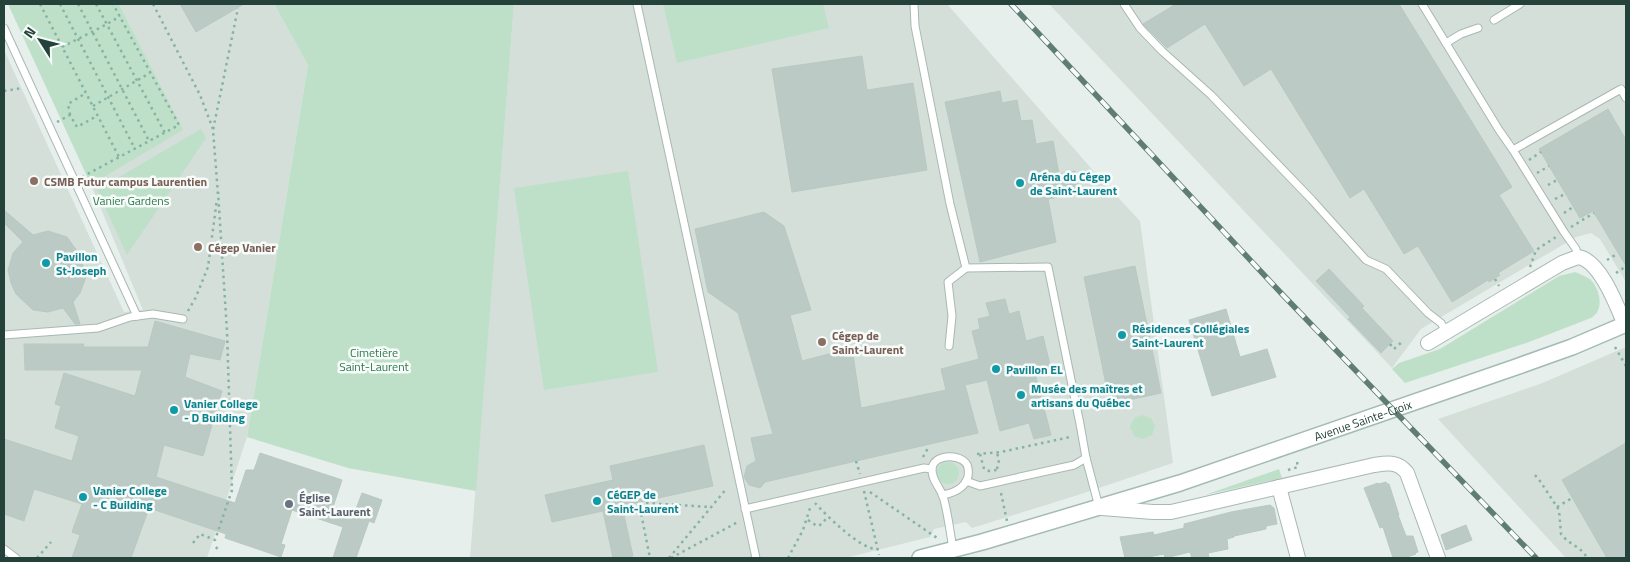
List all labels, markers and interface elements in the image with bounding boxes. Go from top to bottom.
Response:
north arrow [15,15,65,65]
text: N [18,22,40,42]
place label: Aréna du Cégep de Saint-Laurent [1030,167,1118,200]
place label: CSMB Futur campus Laurentien [44,172,207,191]
marker: CSMB Futur campus Laurentien [28,175,40,187]
marker: Aréna du Cégep de Saint-Laurent [1014,177,1026,189]
park label: Vanier Gardens [93,191,170,210]
place label: Cégep Vanier [208,238,276,257]
marker: Cégep Vanier [192,241,204,253]
place label: Pavillon St-Joseph [56,247,106,280]
marker: Pavillon St-Joseph [40,257,52,269]
place label: Résidences Collégiales Saint-Laurent [1132,319,1250,352]
place label: Cégep de Saint-Laurent [832,326,904,359]
marker: Résidences Collégiales Saint-Laurent [1116,329,1128,341]
marker: Cégep de Saint-Laurent [816,336,828,348]
park label: Cimetière Saint-Laurent [339,343,410,376]
place label: Pavillon EL [1006,360,1063,379]
marker: Pavillon EL [990,363,1002,375]
place label: Musée des maîtres et artisans du Québec [1031,379,1143,412]
marker: Musée des maîtres et artisans du Québec [1015,389,1027,401]
place label: Vanier College - D Building [184,394,258,427]
street label: Avenue Sainte-Croix [1311,394,1415,446]
marker: Vanier College - D Building [168,404,180,416]
place label: Vanier College - C Building [93,481,167,514]
place label: CéGEP de Saint-Laurent [607,485,679,518]
place label: Église Saint-Laurent [299,488,371,521]
marker: Vanier College - C Building [77,491,89,503]
marker: CéGEP de Saint-Laurent [591,495,603,507]
marker: Église Saint-Laurent [283,498,295,510]

